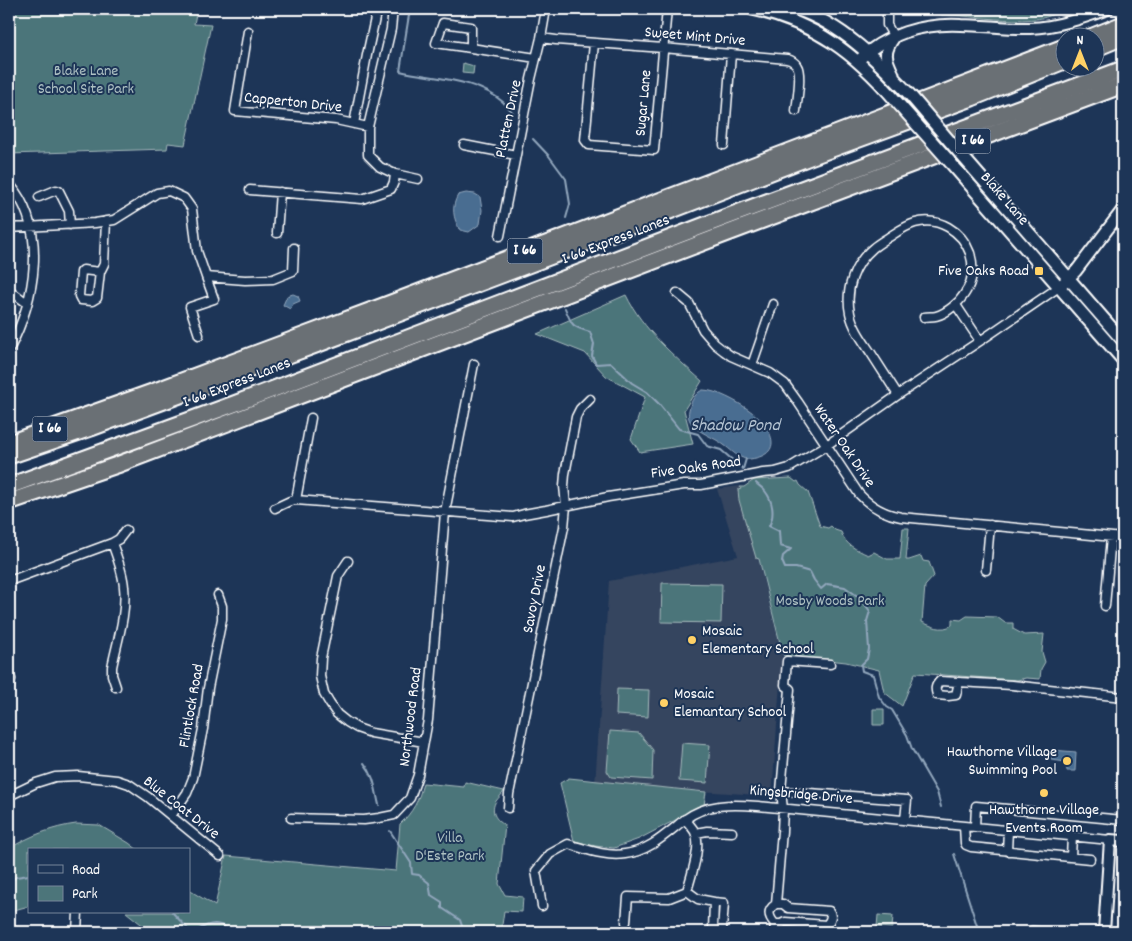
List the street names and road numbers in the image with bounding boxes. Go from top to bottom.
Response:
street label: Sweet Mint Drive [644,21,746,53]
street label: Sugar Lane [630,69,658,137]
street label: Platten Drive [490,78,528,160]
street label: Capperton Drive [243,86,343,120]
road number: I 66 [956,128,990,154]
street label: Blake Lane [974,167,1034,231]
street label: I 66 Express Lanes [559,209,674,271]
road number: I 66 [508,238,542,264]
street label: I 66 Express Lanes [180,352,295,414]
street label: Water Oak Drive [807,399,881,493]
road number: I 66 [32,416,68,442]
street label: Five Oaks Road [649,450,743,486]
street label: Savoy Drive [517,563,553,635]
street label: Flintlock Road [173,662,211,750]
street label: Northwood Road [394,666,428,768]
street label: Blue Coat Drive [138,771,224,845]
street label: Kingsbridge Drive [749,779,853,811]

